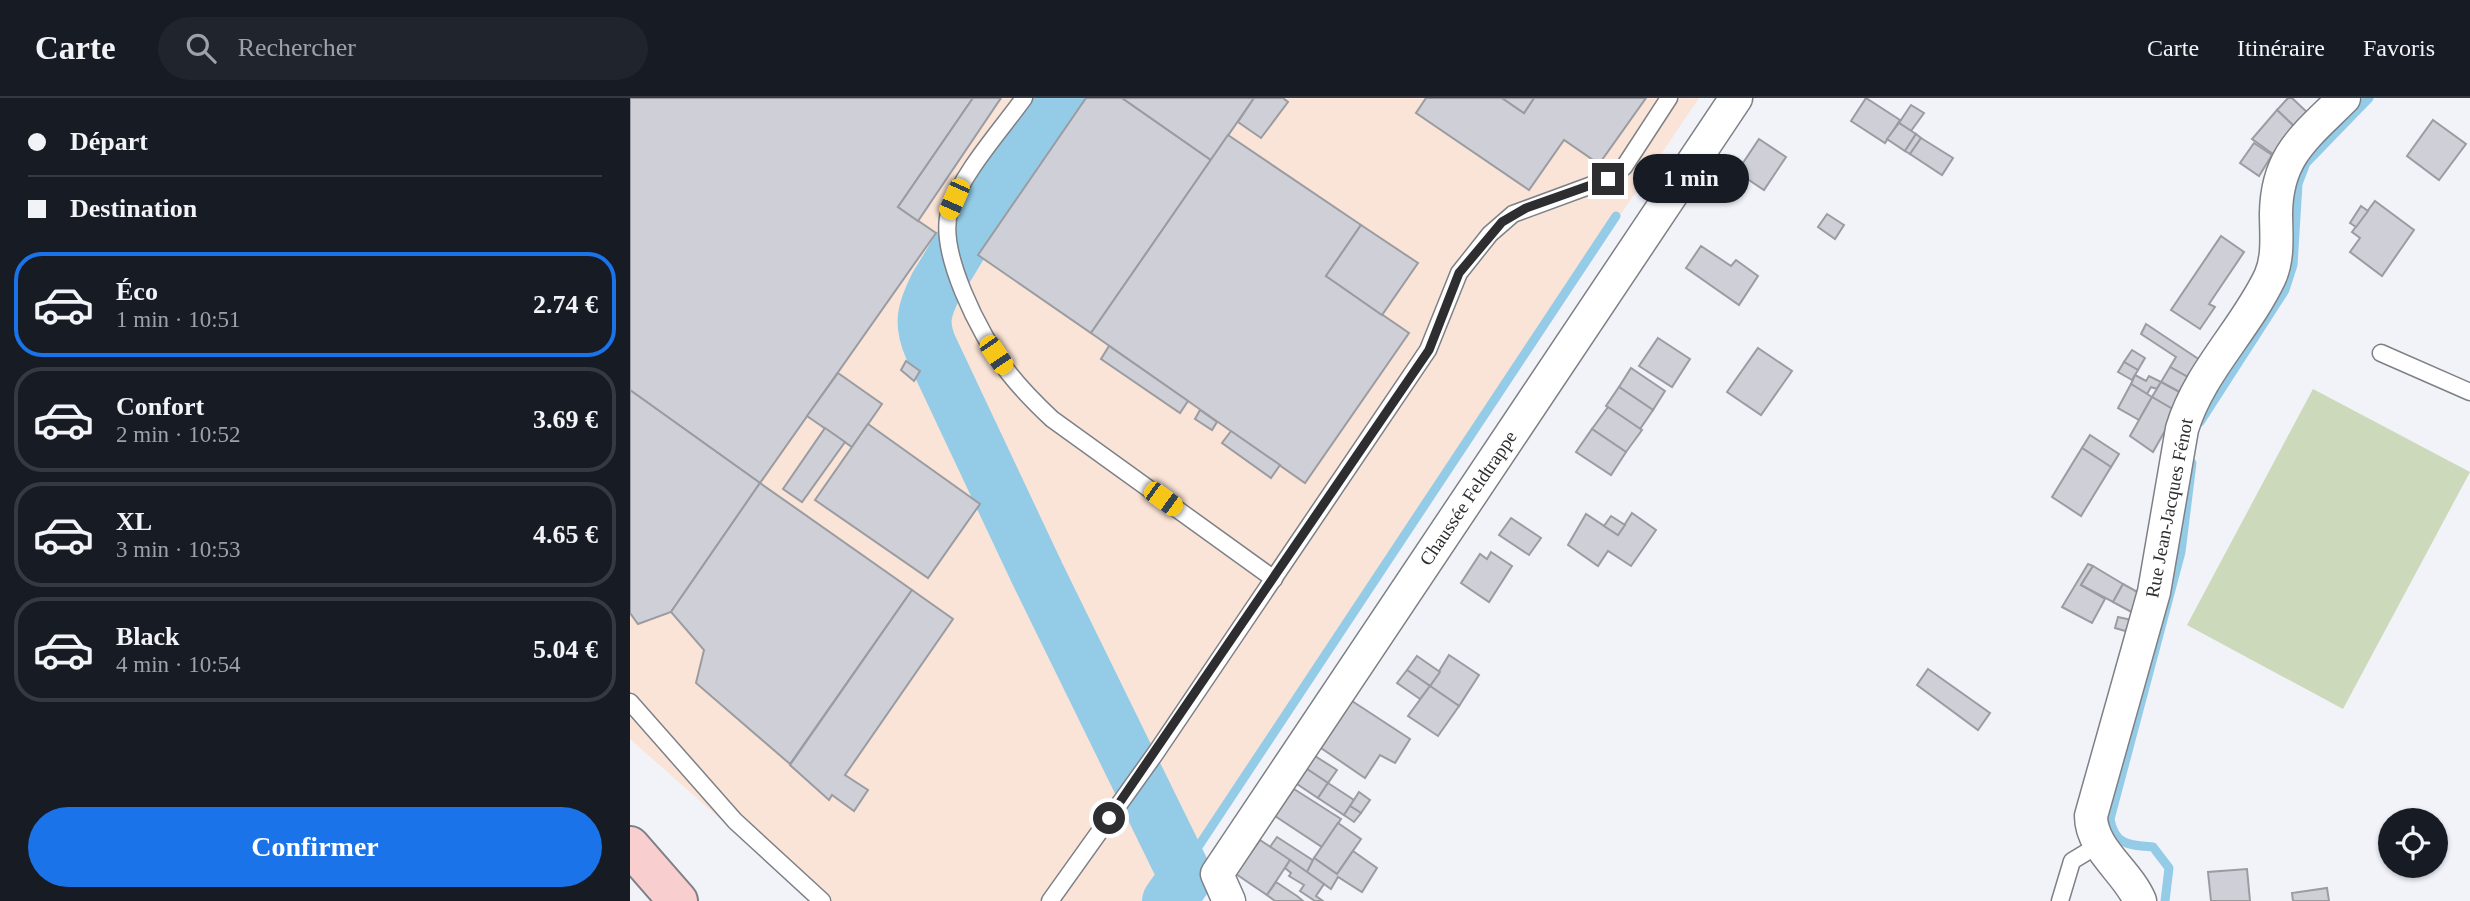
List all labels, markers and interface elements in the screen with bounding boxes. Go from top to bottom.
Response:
search box [158,17,648,80]
icon: search [182,29,220,67]
text: Carte [35,30,116,66]
text: Rechercher [238,33,356,62]
text: Carte [2147,35,2199,61]
text: Itinéraire [2237,35,2325,61]
text: Favoris [2363,35,2435,61]
text: Départ [70,127,148,156]
callout: 1 min [1632,154,1748,204]
route end [1592,163,1624,195]
text: 1 min [1663,166,1719,191]
car [936,176,973,222]
text: Destination [70,194,197,223]
icon: car [32,273,95,336]
text: Éco [116,277,158,306]
text: 2.74 € [533,290,598,319]
text: 1 min · 10:51 [116,307,241,332]
car [976,332,1017,378]
icon: car [32,388,95,451]
text: Confort [116,392,204,421]
text: 3.69 € [533,405,598,434]
street label: Rue Jean-Jacques Fénot [2141,416,2197,600]
text: 2 min · 10:52 [116,422,241,447]
street label: Chaussée Feldtrappe [1415,427,1521,569]
car [1140,478,1187,520]
icon: car [32,503,95,566]
text: XL [116,507,152,536]
text: 4.65 € [533,520,598,549]
text: 3 min · 10:53 [116,537,241,562]
icon: car [32,618,95,681]
text: Black [116,622,180,651]
text: 5.04 € [533,635,598,664]
text: 4 min · 10:54 [116,652,241,677]
route start [1093,802,1125,834]
button: Confirmer [28,807,602,887]
map controls [2378,808,2448,878]
button: locate [2378,808,2448,878]

